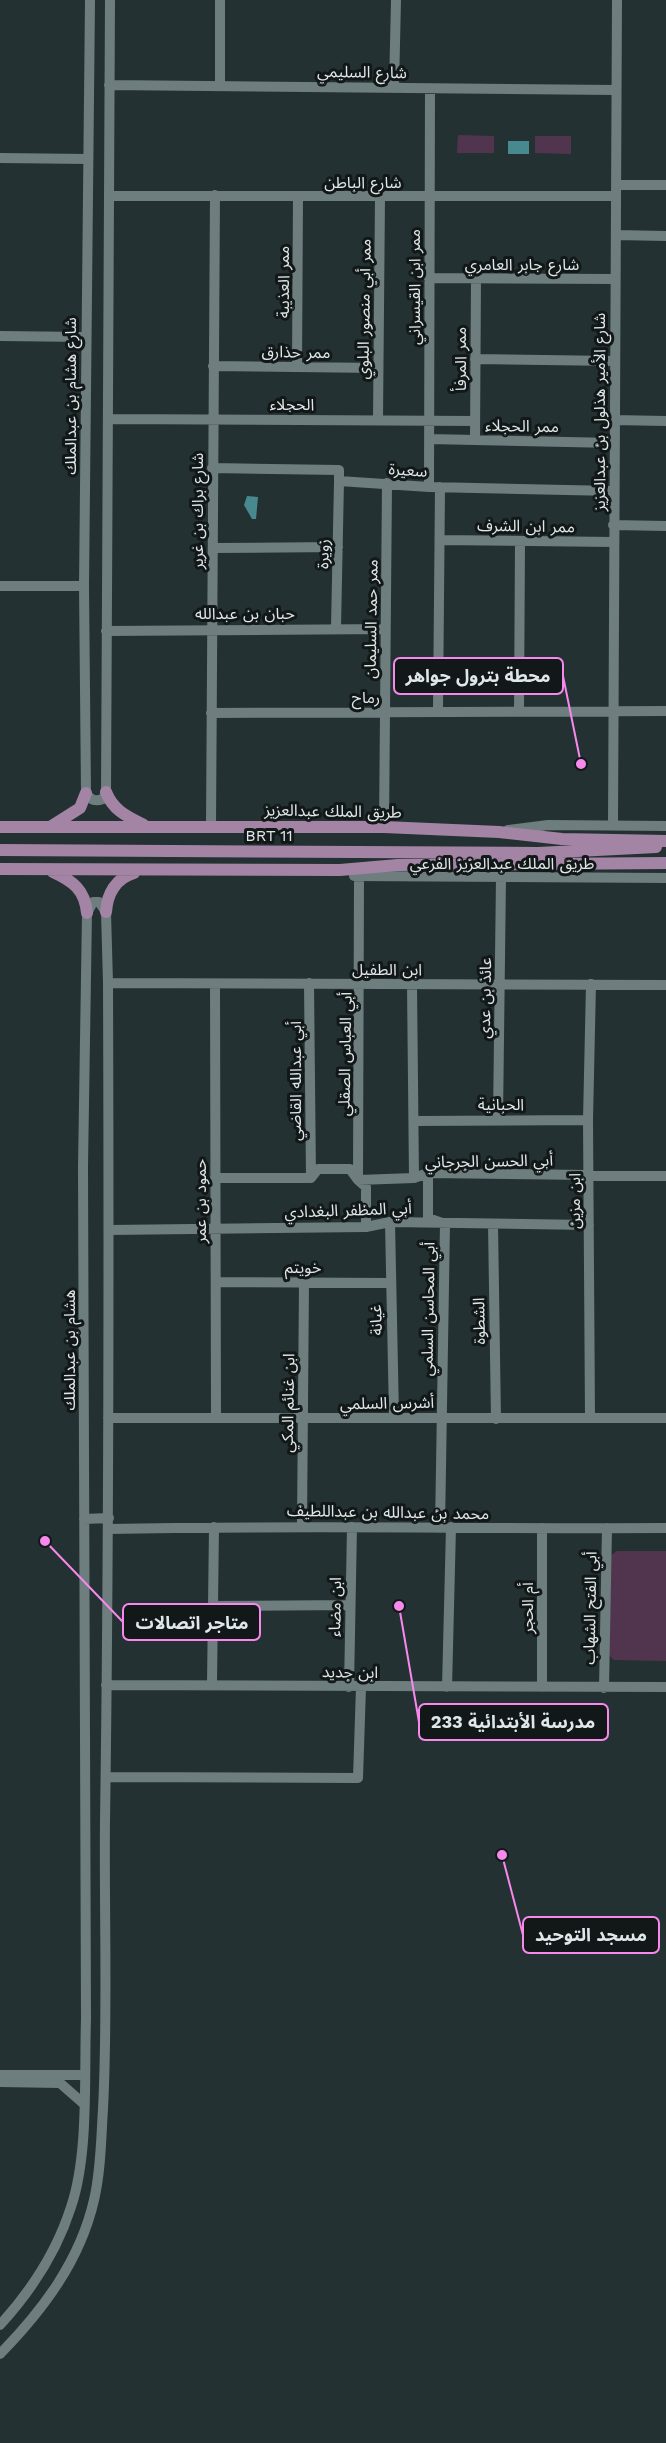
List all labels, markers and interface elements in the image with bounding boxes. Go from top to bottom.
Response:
street label: شارع السليمي [317,62,407,85]
street label: شارع الباطن [324,173,402,195]
street label: ممر ابن القيسراني [405,229,426,345]
street label: ممر أبي منصور البلوي [353,239,377,380]
street label: ممر العذيبة [274,246,293,318]
street label: شارع جابر العامري [465,255,579,277]
street label: شارع الأمير هذلول بن عبدالعزيز [590,313,612,512]
street label: شارع هشام بن عبدالملك [61,317,83,475]
street label: ممر المرفأ [450,327,470,391]
street label: ممر حذارق [261,342,331,362]
street label: الحجلاء [270,395,314,414]
street label: ممر الحجلاء [485,416,559,436]
street label: شارع براك بن غرير [188,453,210,570]
street label: سعيرة [388,459,428,481]
street label: ممر ابن الشرف [477,516,575,536]
street label: زويرة [313,539,333,569]
street label: ممر حمد السليمان [360,559,382,679]
street label: حبان بن عبدالله [195,604,295,623]
callout: محطة بترول جواهر [394,658,563,694]
text: محطة بترول جواهر [404,665,551,687]
street label: رماح [352,688,380,710]
street label: طريق الملك عبدالعزيز [263,800,402,823]
street label: BRT 11 [245,826,293,845]
street label: طريق الملك عبدالعزيز الفرعي [410,854,594,875]
street label: عائذ بن عدي [475,957,498,1039]
street label: ابن الطفيل [352,960,422,979]
street label: أبي العباس الصقلي [334,992,358,1116]
street label: أبي عبدالله القاضي [285,1021,307,1141]
street label: الحبانية [478,1095,524,1114]
street label: أبي الحسن الجرجاني [425,1150,553,1174]
street label: حمود بن عمر [191,1159,210,1244]
street label: ابن مزين [565,1173,584,1229]
street label: أبي المظفر البغدادي [284,1198,412,1224]
street label: أبي المحاسن السلمي [417,1242,441,1376]
street label: خويتم [285,1258,321,1280]
street label: هشام بن عبدالملك [60,1290,82,1410]
street label: الشطوة [469,1297,489,1345]
street label: غيانة [366,1304,386,1336]
street label: ابن غنائم المكي [278,1353,301,1453]
street label: أشرس السلمي [340,1393,434,1416]
street label: محمد بن عبدالله بن عبداللطيف [287,1501,489,1523]
street label: أبي الفتح الشهاب [579,1551,603,1665]
street label: ابن مضاء [325,1577,345,1637]
street label: أم الحجر [517,1582,540,1635]
callout: متاجر اتصالات [123,1604,260,1640]
text: متاجر اتصالات [135,1612,249,1634]
street label: ابن جديد [322,1662,378,1682]
callout: مدرسة الأبتدائية 233 [419,1704,608,1740]
text: مدرسة الأبتدائية 233 [431,1711,595,1733]
callout: مسجد التوحيد [523,1917,659,1953]
text: مسجد التوحيد [535,1924,647,1945]

